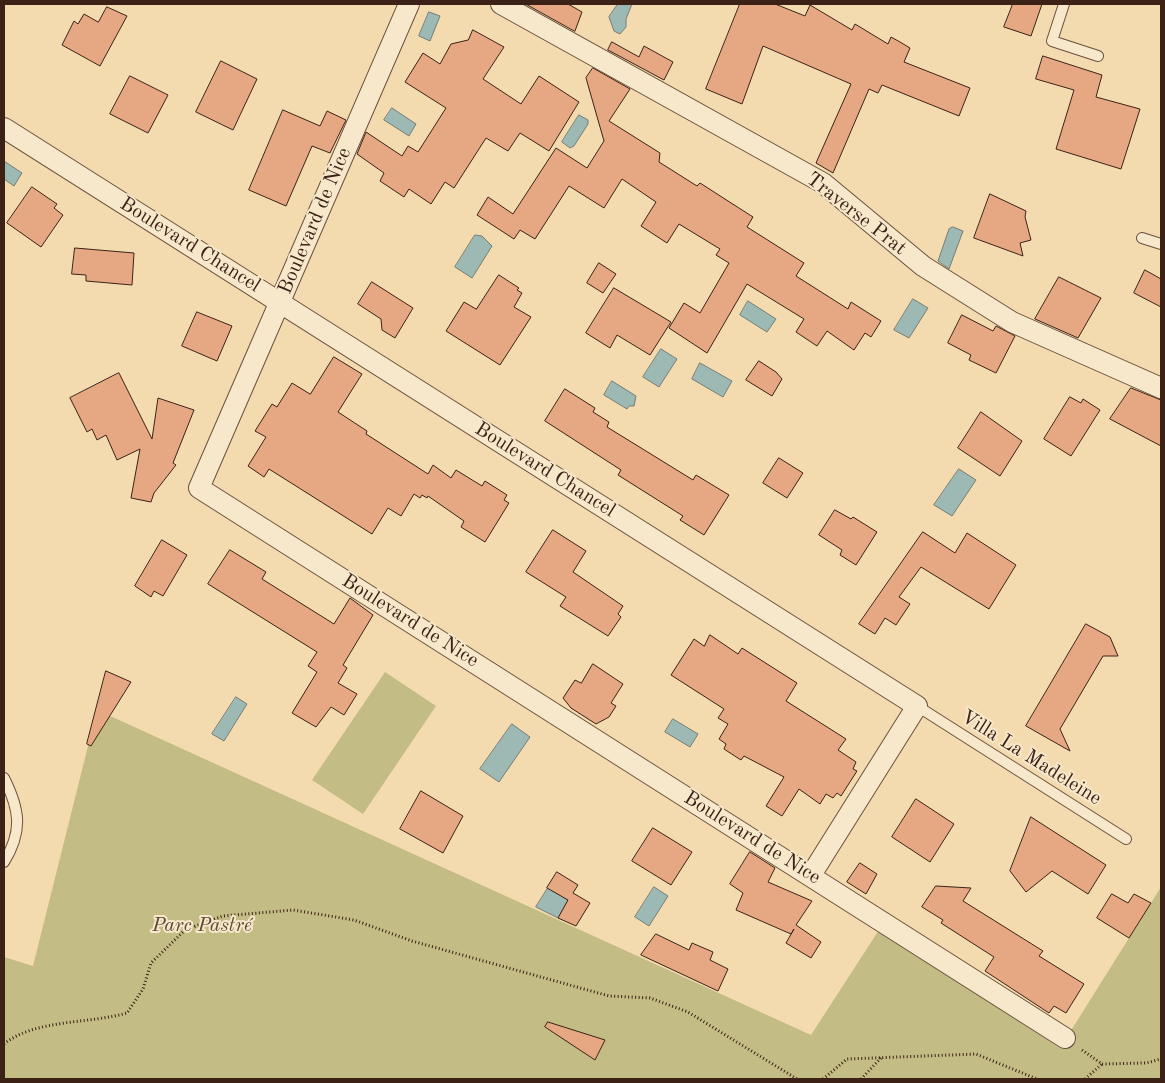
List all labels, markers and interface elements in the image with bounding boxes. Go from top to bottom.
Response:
street label: Boulevard de Nice [273,144,357,298]
street label: Traverse Prat [801,167,911,261]
street label: Boulevard Chancel [115,192,265,298]
street label: Boulevard Chancel [470,417,620,523]
street label: Boulevard de Nice [337,569,483,673]
street label: Villa La Madeleine [956,705,1106,811]
street label: Boulevard de Nice [679,786,825,890]
park label: Parc Pastré [152,914,252,938]

